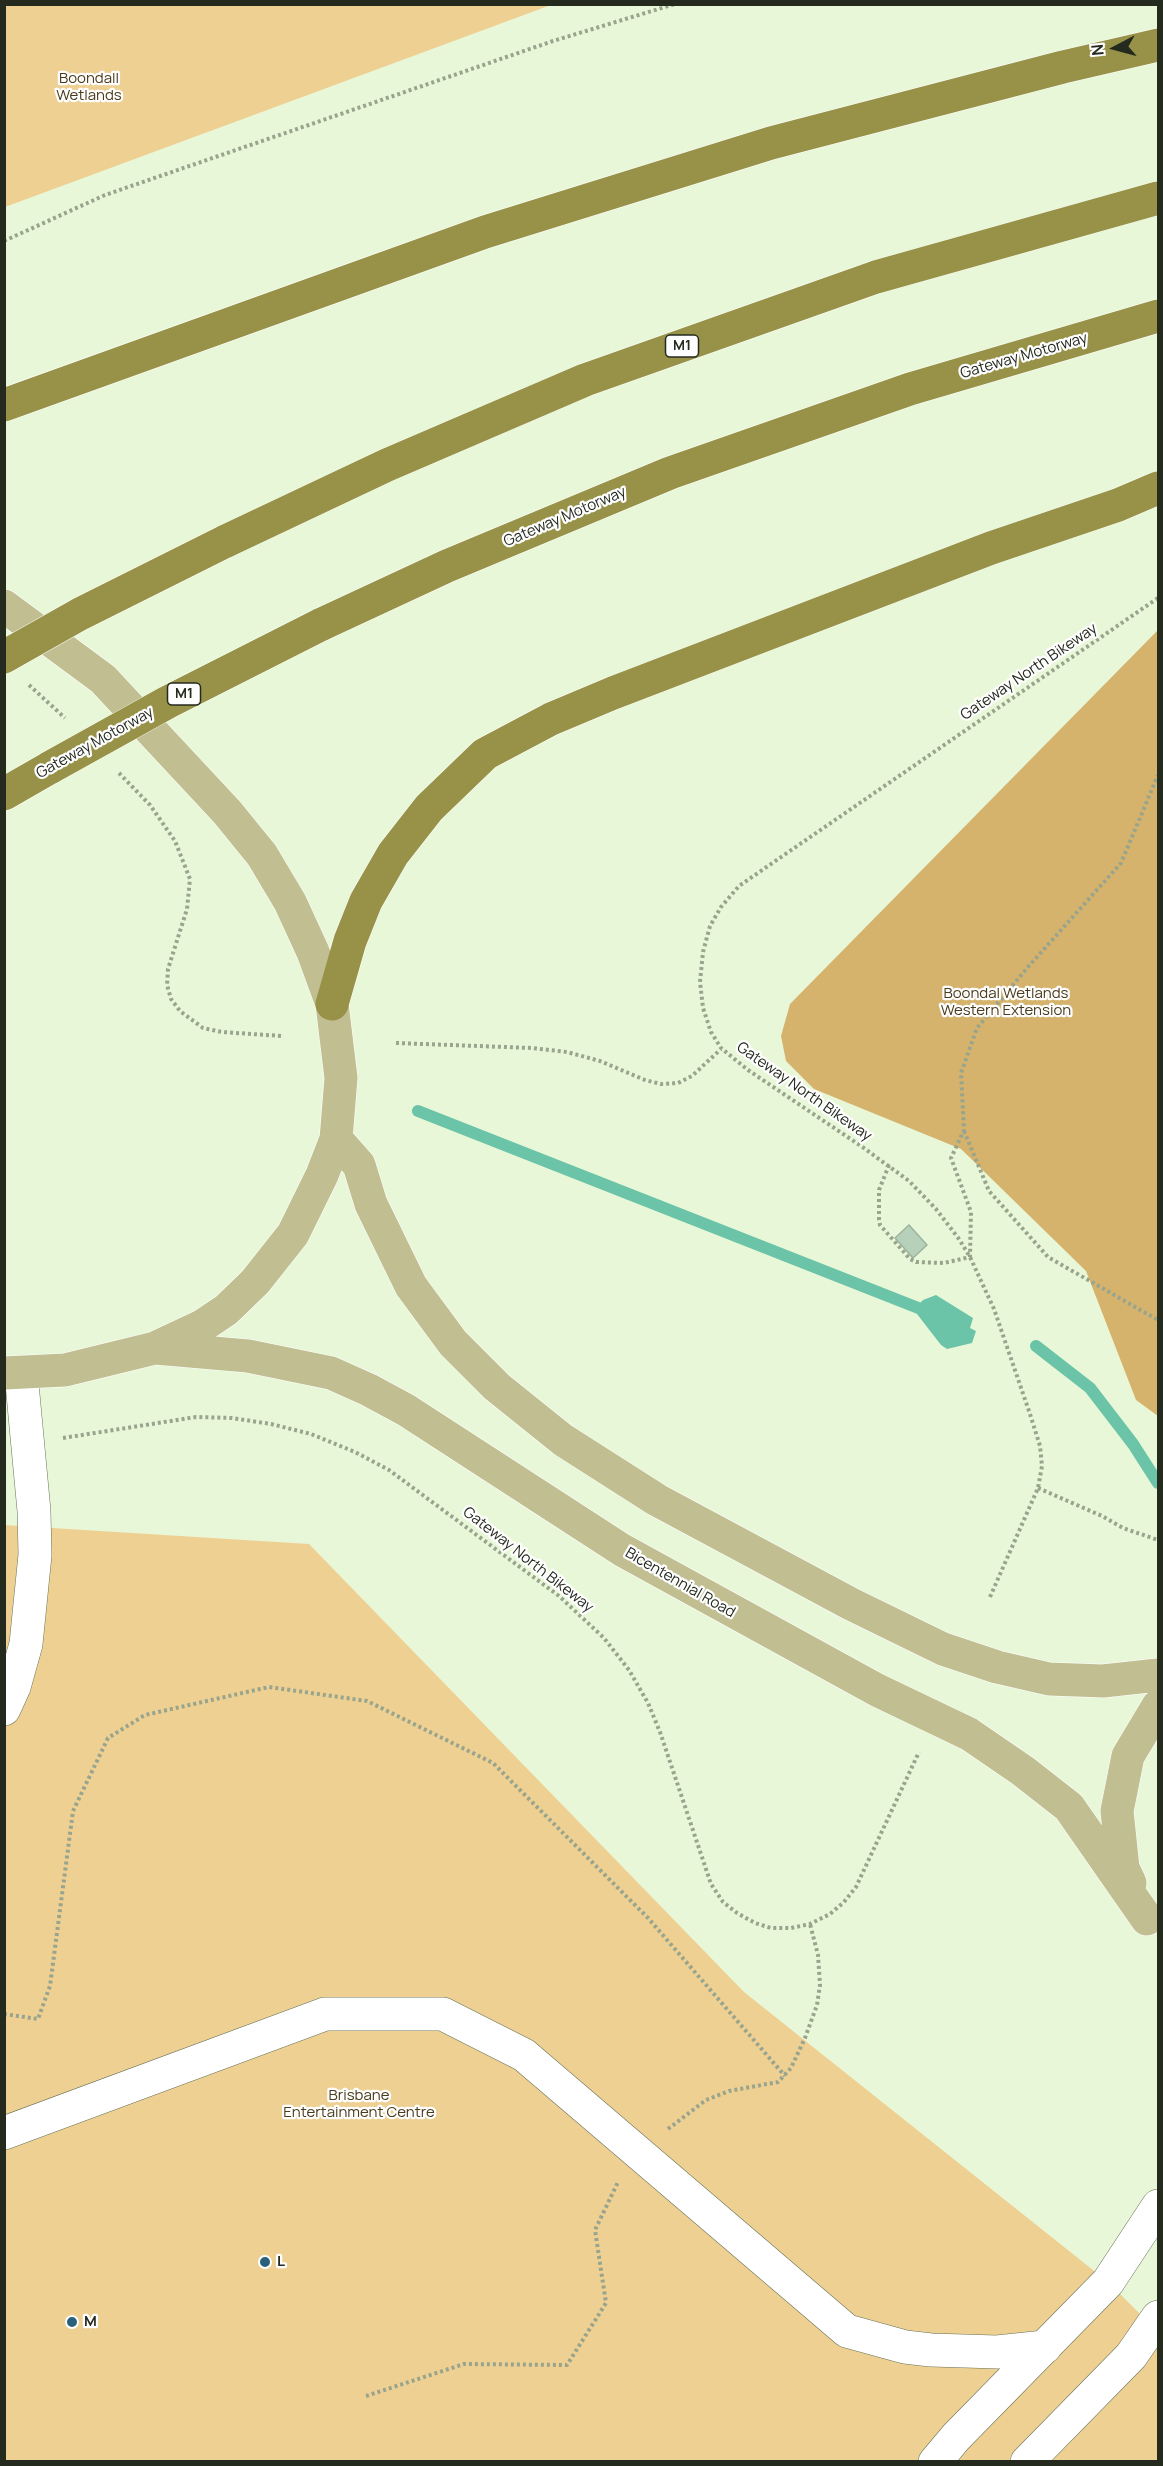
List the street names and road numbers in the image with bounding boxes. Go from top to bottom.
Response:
street label: Gateway Motorway [958,329,1090,383]
road number: M1 [666,335,698,357]
street label: Gateway Motorway [501,483,629,551]
street label: Gateway North Bikeway [957,620,1101,724]
road number: M1 [168,683,201,705]
street label: Gateway Motorway [33,703,157,783]
street label: Gateway North Bikeway [733,1039,875,1145]
street label: Gateway North Bikeway [459,1503,597,1617]
street label: Bicentennial Road [622,1544,738,1622]

